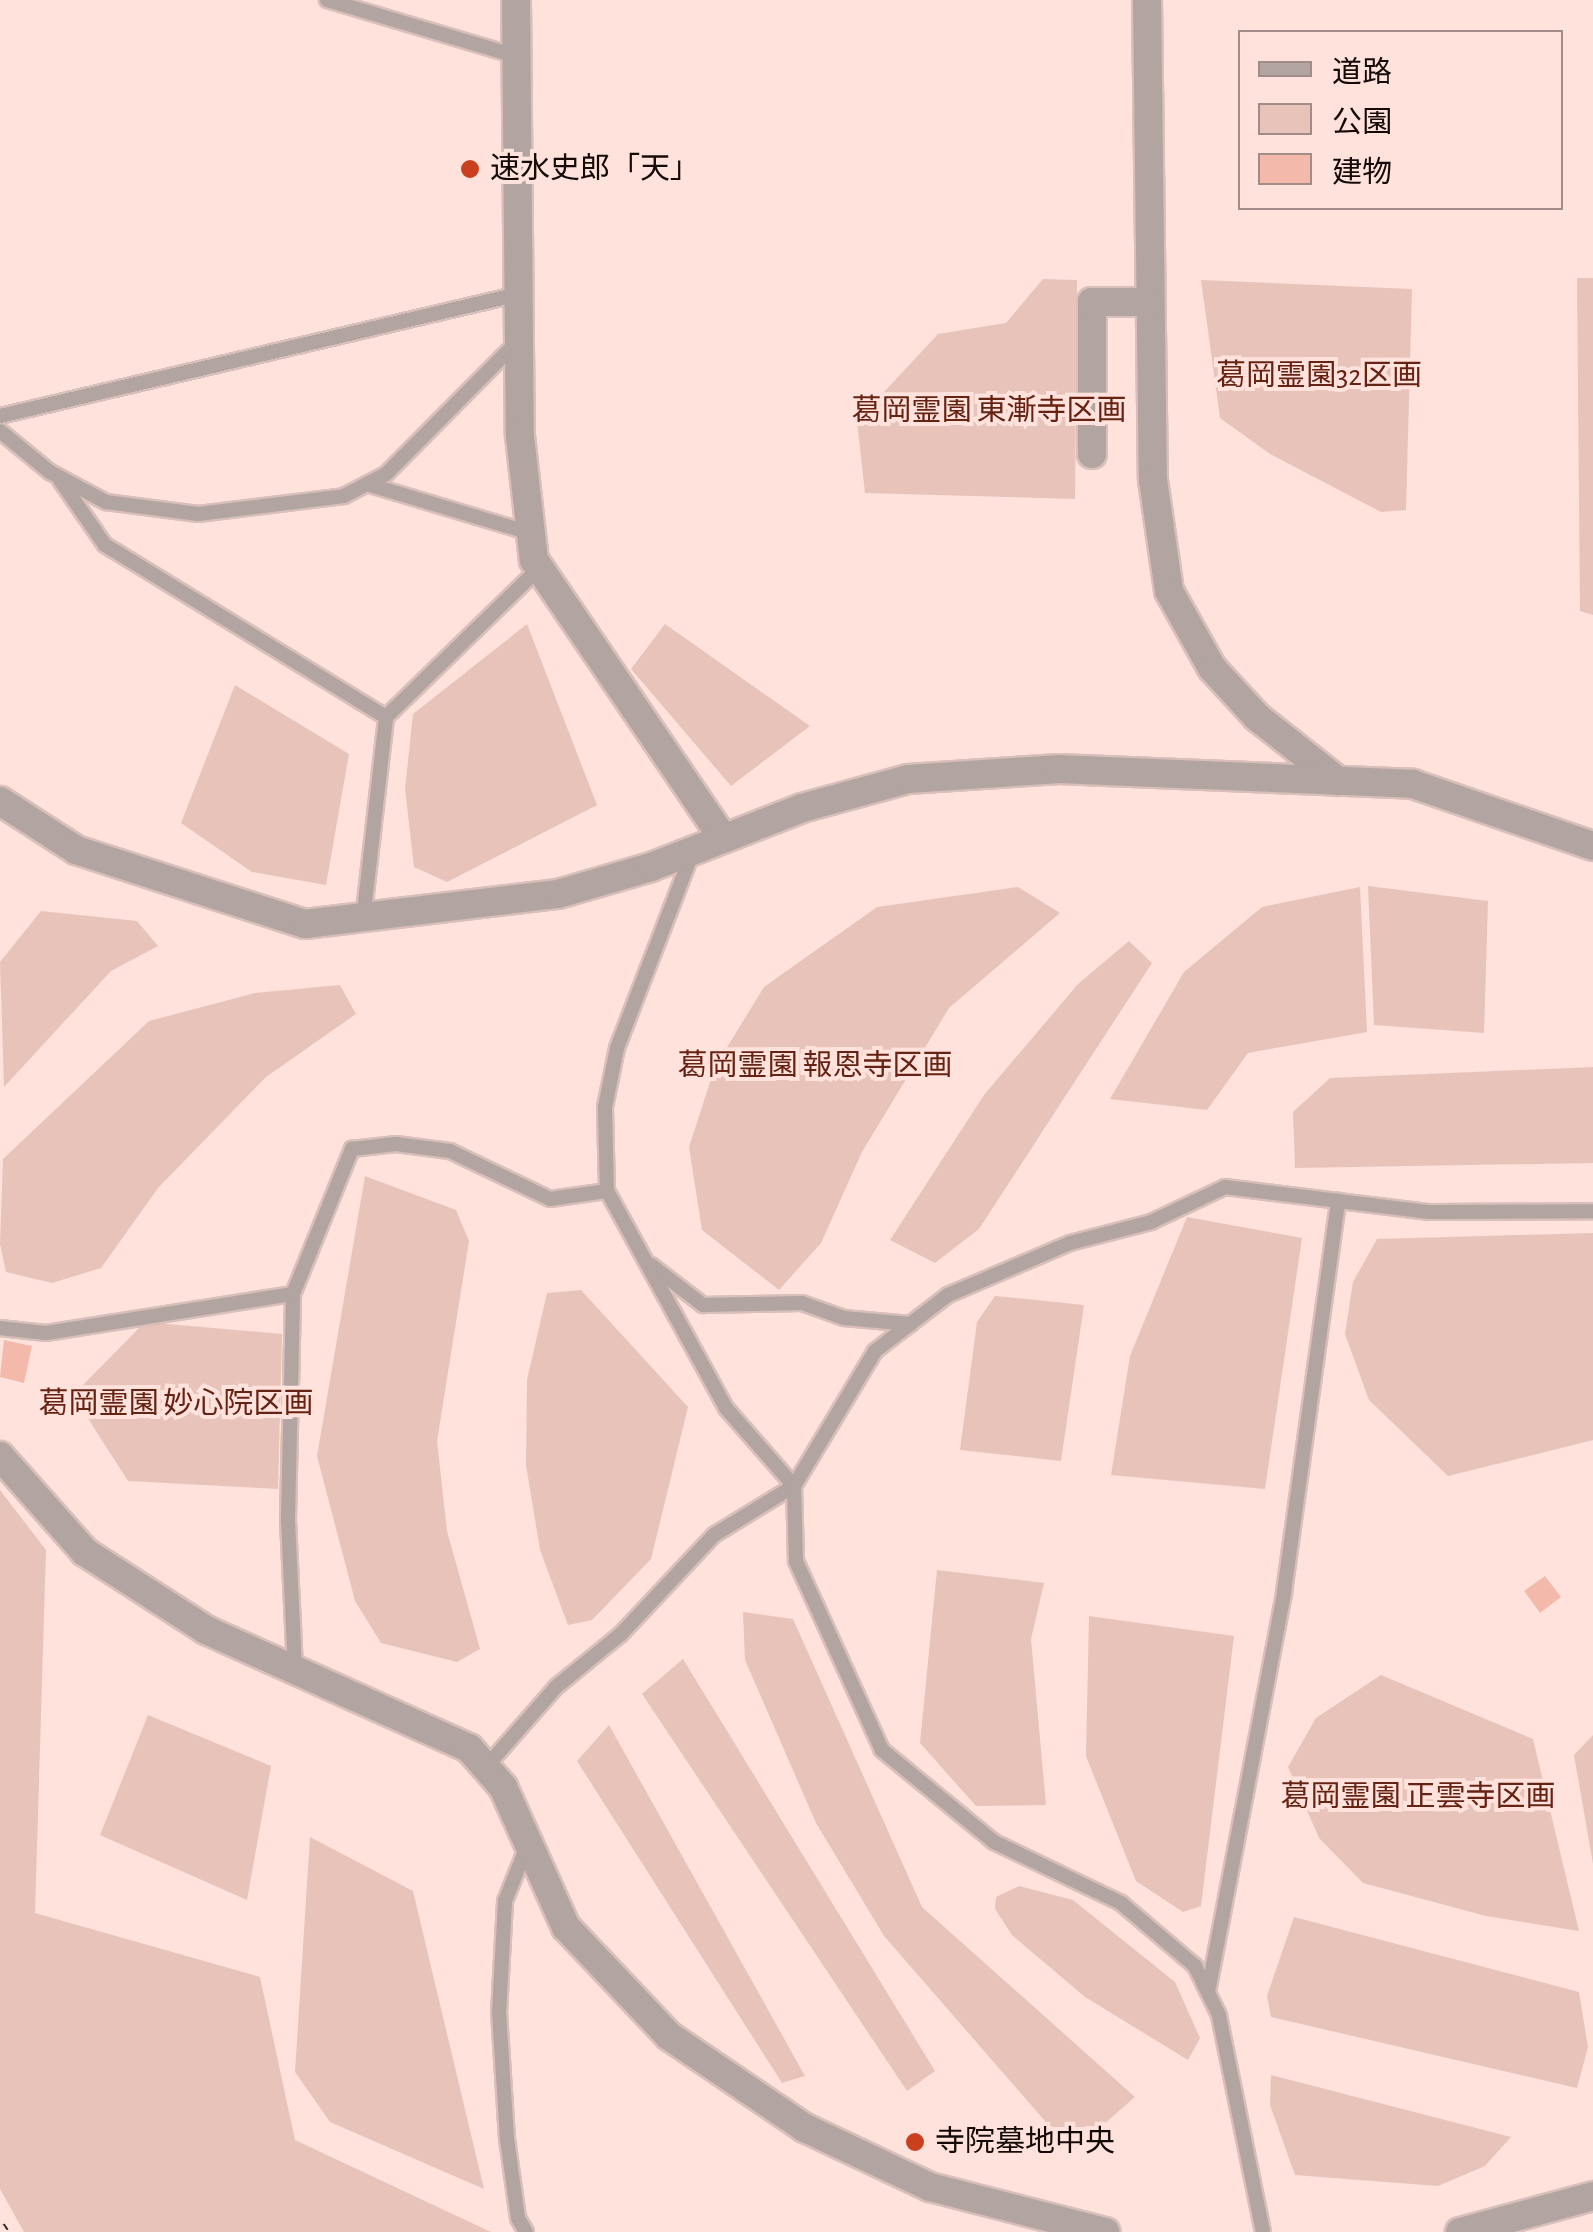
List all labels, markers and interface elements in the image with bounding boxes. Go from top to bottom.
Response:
legend [1238,30,1563,210]
text: 道路 [1332,58,1392,88]
text: 公園 [1332,108,1392,138]
place label: 速水史郎「天」 [490,151,700,187]
marker: 速水史郎「天」 [459,158,481,180]
text: 建物 [1332,158,1392,188]
park label: 葛岡霊園32区画 [1216,358,1422,394]
park label: 葛岡霊園 東漸寺区画 [852,393,1126,429]
park label: 葛岡霊園 報恩寺区画 [678,1048,952,1084]
park label: 葛岡霊園 妙心院区画 [39,1386,313,1422]
park label: 葛岡霊園 正雲寺区画 [1281,1779,1555,1815]
place label: 寺院墓地中央 [935,2124,1115,2160]
marker: 寺院墓地中央 [904,2131,926,2153]

